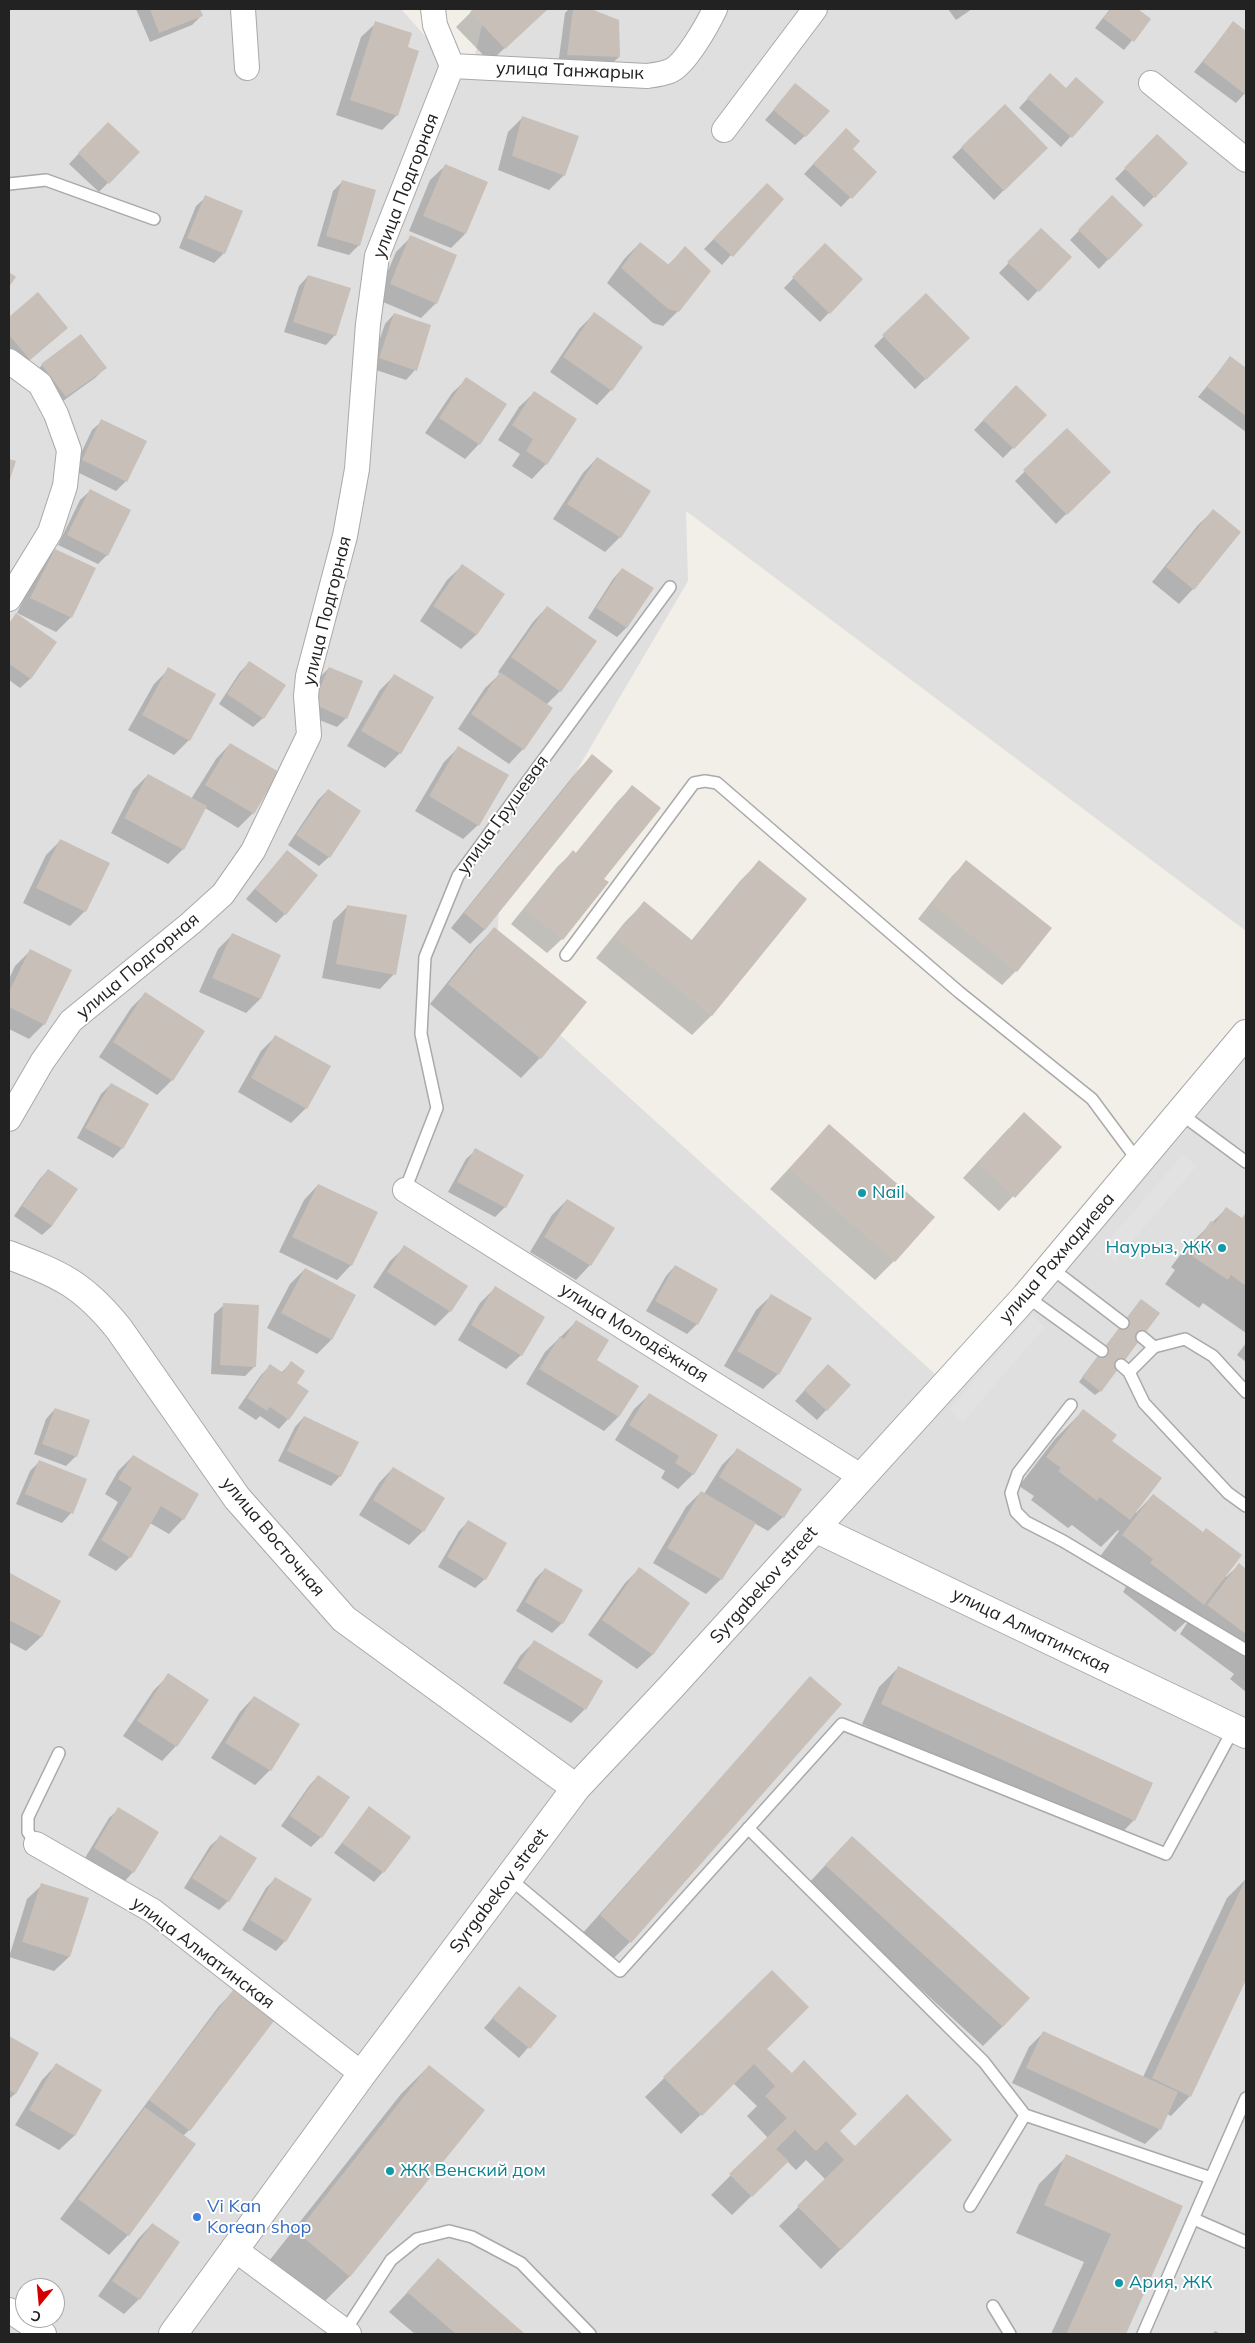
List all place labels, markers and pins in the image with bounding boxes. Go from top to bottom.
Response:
place label: Nail [872,1182,905,1204]
marker: Nail [856,1187,868,1199]
place label: Наурыз, ЖК [1105,1237,1212,1259]
marker: Наурыз, ЖК [1216,1242,1228,1254]
place label: ЖК Венский дом [400,2160,546,2182]
marker: ЖК Венский дом [384,2165,396,2177]
place label: Vi Kan Korean shop [207,2196,311,2238]
marker: Vi Kan Korean shop [191,2211,203,2223]
place label: Ария, ЖК [1129,2272,1212,2294]
marker: Ария, ЖК [1113,2277,1125,2289]

